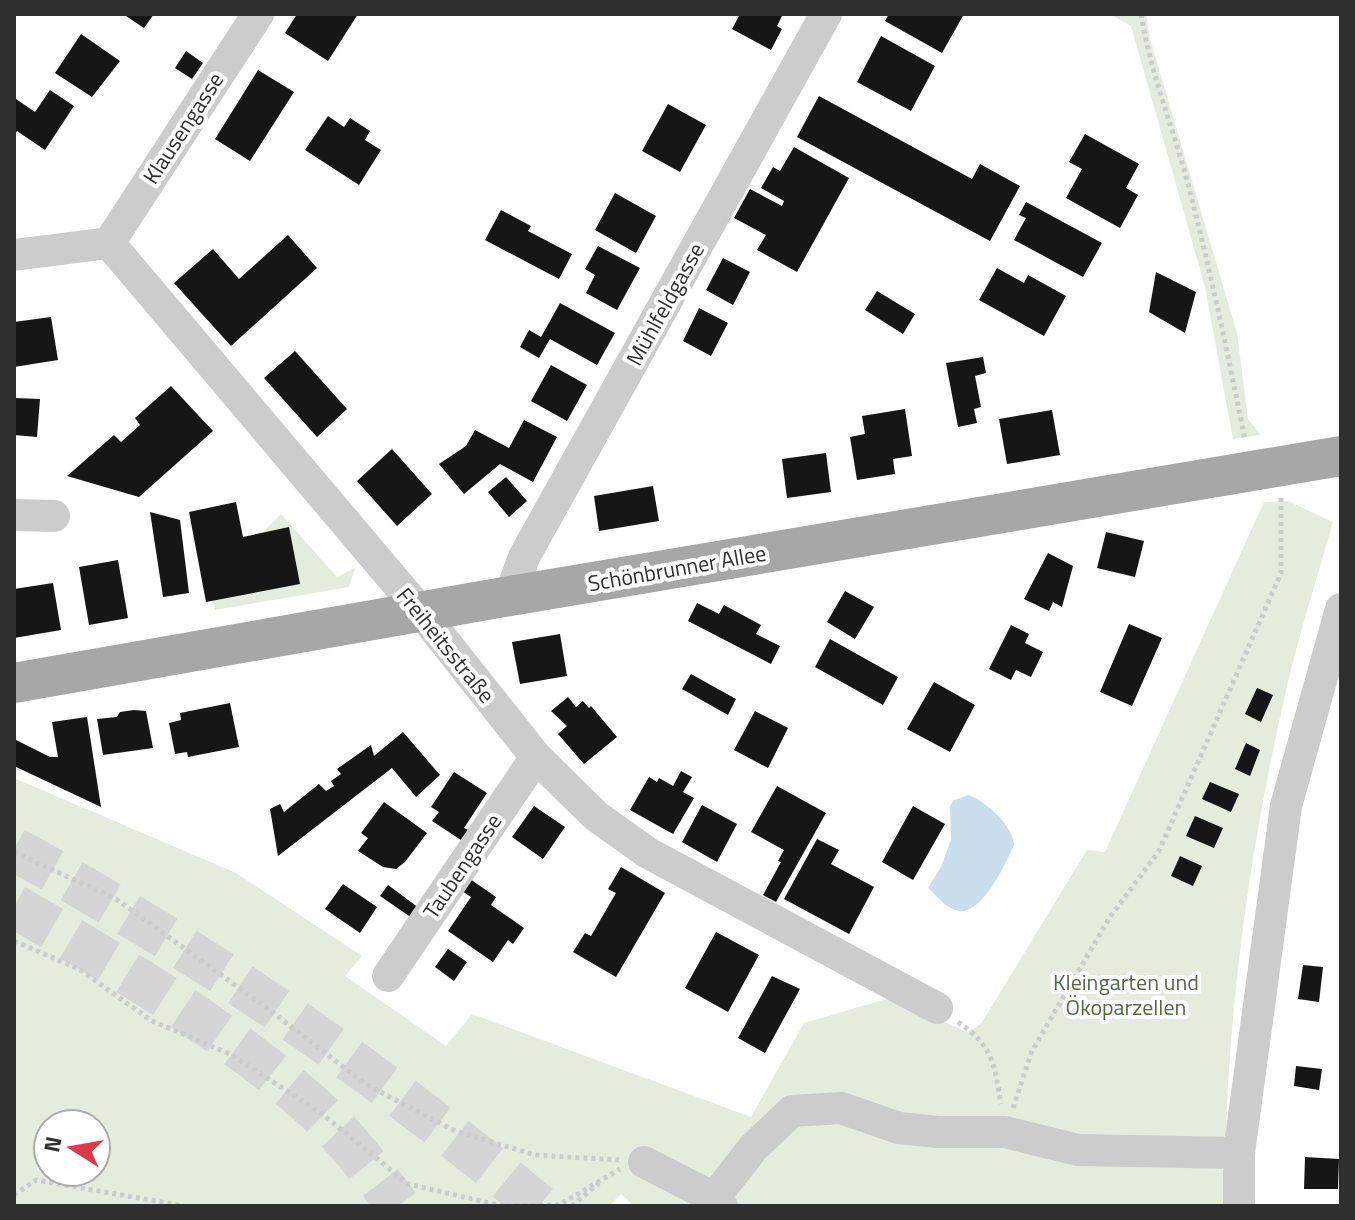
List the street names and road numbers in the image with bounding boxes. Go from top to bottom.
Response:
street label: Klausengasse [134,65,232,191]
street label: Mühlfeldgasse [617,236,713,372]
street label: Schönbrunner Allee [585,536,769,600]
street label: Freiheitsstraße [389,580,503,710]
street label: Taubengasse [414,806,510,926]

